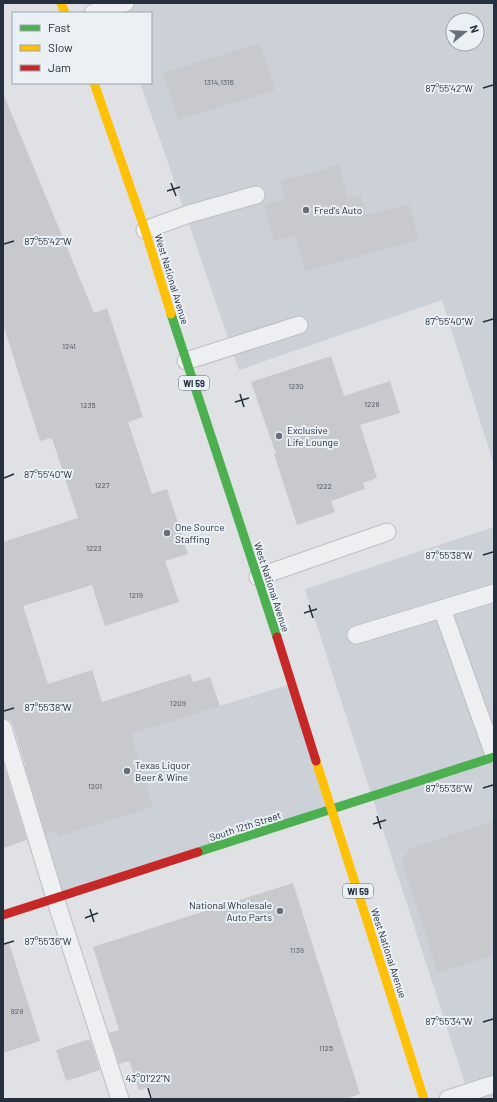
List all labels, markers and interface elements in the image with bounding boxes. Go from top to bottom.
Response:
legend [12,12,152,84]
north arrow [445,12,485,52]
text: Fast [48,20,71,34]
text: N [468,23,482,34]
text: Slow [48,40,73,54]
text: Jam [48,60,71,74]
house number: 1314,1316 [204,77,234,87]
text: 87°55'42"W [425,82,473,94]
place label: Fred's Auto [314,204,362,216]
marker: Fred's Auto [301,205,311,215]
street label: West National Avenue [153,232,191,326]
text: 87°55'42"W [24,235,72,247]
text: 87°55'40"W [425,315,473,327]
house number: 1241 [62,341,76,351]
road number: WI 59 [179,376,209,390]
house number: 1230 [288,381,304,391]
house number: 1228 [364,399,380,409]
house number: 1235 [80,400,96,410]
place label: Exclusive Life Lounge [287,424,338,448]
marker: Exclusive Life Lounge [274,431,284,441]
text: 87°55'40"W [24,468,72,480]
house number: 1227 [94,480,110,490]
house number: 1222 [316,481,332,491]
place label: One Source Staffing [175,521,225,545]
marker: One Source Staffing [162,528,172,538]
street label: West National Avenue [252,540,292,634]
house number: 1223 [86,543,102,553]
text: 87°55'38"W [425,549,473,561]
house number: 1219 [129,590,143,600]
house number: 1209 [170,698,186,708]
text: 87°55'38"W [24,701,72,713]
place label: Texas Liquor Beer & Wine [135,759,190,783]
marker: Texas Liquor Beer & Wine [122,766,132,776]
house number: 1201 [88,781,102,791]
text: 87°55'36"W [425,782,473,794]
street label: South 12th Street [208,809,283,843]
road number: WI 59 [343,884,373,898]
place label: National Wholesale Auto Parts [189,899,272,923]
marker: National Wholesale Auto Parts [275,906,285,916]
street label: West National Avenue [369,906,409,1000]
text: 87°55'36"W [24,935,72,947]
house number: 1139 [290,945,304,955]
house number: 828 [11,1006,23,1016]
text: 87°55'34"W [425,1015,473,1027]
house number: 1125 [319,1043,333,1053]
text: 43°01'22"N [126,1072,170,1084]

